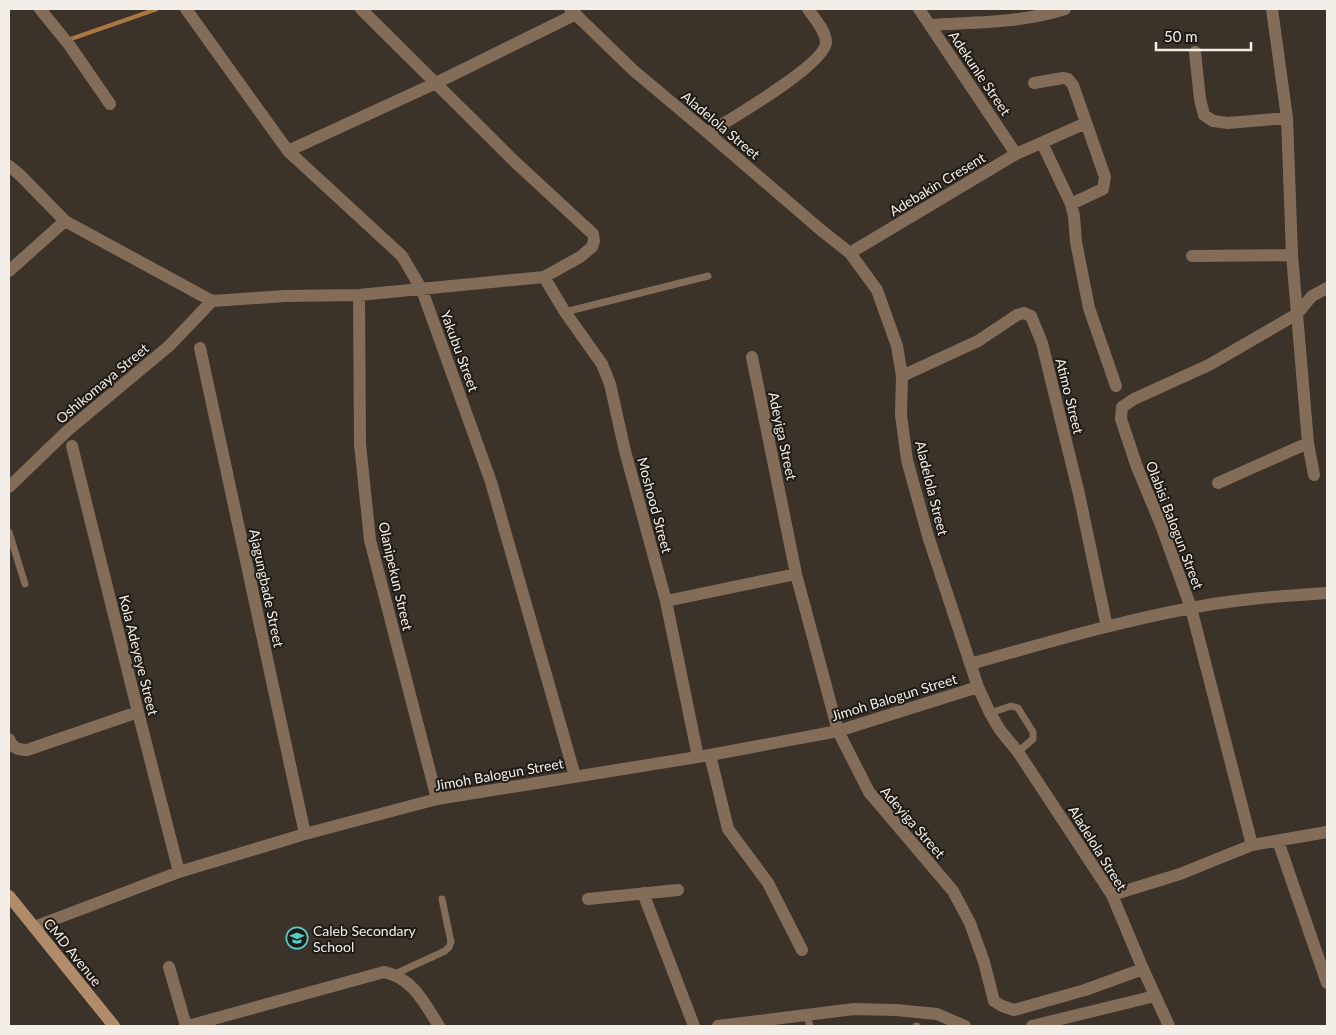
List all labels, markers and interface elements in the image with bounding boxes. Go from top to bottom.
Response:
scale bar [1156,20,1251,52]
street label: Adekunle Street [945,27,1015,119]
text: 50 m [1164,27,1198,45]
street label: Aladelola Street [678,87,764,163]
street label: Adebakin Cresent [886,149,988,219]
street label: Yakubu Street [437,308,483,394]
street label: Oshikomaya Street [52,339,152,427]
street label: Atimo Street [1052,356,1088,436]
street label: Adeyiga Street [765,390,801,482]
street label: Aladelola Street [912,439,952,537]
street label: Moshood Street [634,455,676,555]
street label: Olabisi Balogun Street [1143,458,1207,592]
street label: Olanipekun Street [375,520,417,632]
street label: Ajagungbade Street [246,527,288,649]
street label: Kola Adeyeye Street [116,593,162,717]
street label: Jimoh Balogun Street [829,670,959,724]
street label: Jimoh Balogun Street [433,754,565,794]
street label: Adeyiga Street [877,783,949,861]
street label: Aladelola Street [1065,802,1131,894]
street label: CMD Avenue [40,915,106,989]
place label: Caleb Secondary School [313,922,417,955]
school or university icon: Caleb Secondary School [285,926,309,950]

